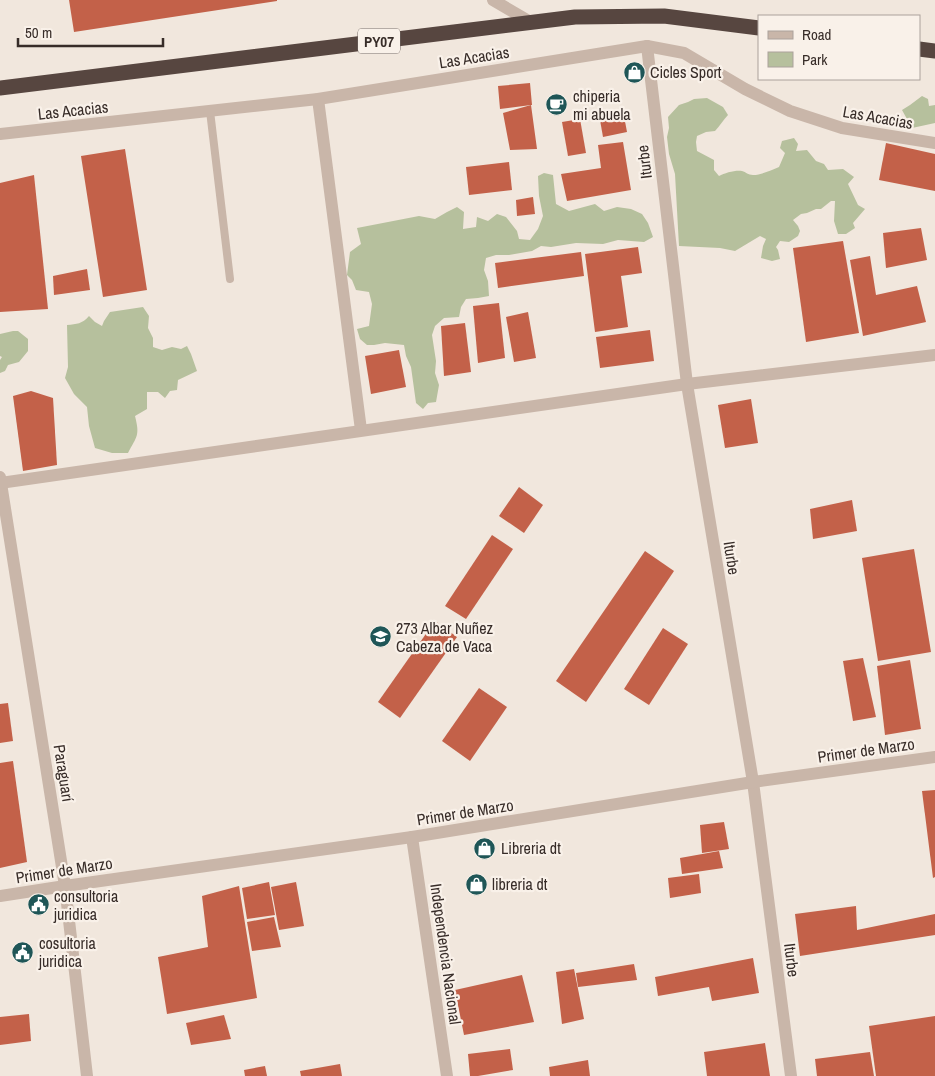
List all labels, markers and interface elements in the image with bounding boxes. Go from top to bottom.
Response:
scale bar [18,15,162,47]
legend [758,15,920,80]
text: 50 m [25,22,52,43]
text: Road [802,24,831,45]
road number: PY07 [358,28,400,54]
street label: Las Acacias [437,41,511,73]
text: Park [802,49,828,70]
shop icon: Cicles Sport [622,60,646,84]
place label: Cicles Sport [650,61,722,83]
place label: chiperia mi abuela [573,85,631,125]
cafe icon: chiperia mi abuela [545,93,569,117]
street label: Las Acacias [37,95,109,125]
street label: Las Acacias [841,100,915,134]
street label: Iturbe [631,144,657,180]
street label: Iturbe [719,540,745,576]
place label: 273 Albar Nuñez Cabeza de Vaca [396,617,493,657]
school or university icon: 273 Albar Nuñez Cabeza de Vaca [368,625,392,649]
street label: Primer de Marzo [816,732,916,768]
street label: Paraguarí [49,743,79,804]
street label: Primer de Marzo [415,793,515,831]
shop icon: Libreria dt [473,836,497,860]
place label: Libreria dt [501,837,561,859]
street label: Primer de Marzo [14,851,114,889]
shop icon: libreria dt [464,872,488,896]
place label: libreria dt [492,873,548,895]
street label: Independencia Nacional [425,882,467,1026]
place label: consultoria juridica [53,885,119,925]
public building icon: consultoria juridica [26,893,50,917]
place label: cosultoria juridica [38,932,97,972]
public building icon: cosultoria juridica [11,940,35,964]
street label: Iturbe [779,942,805,978]

